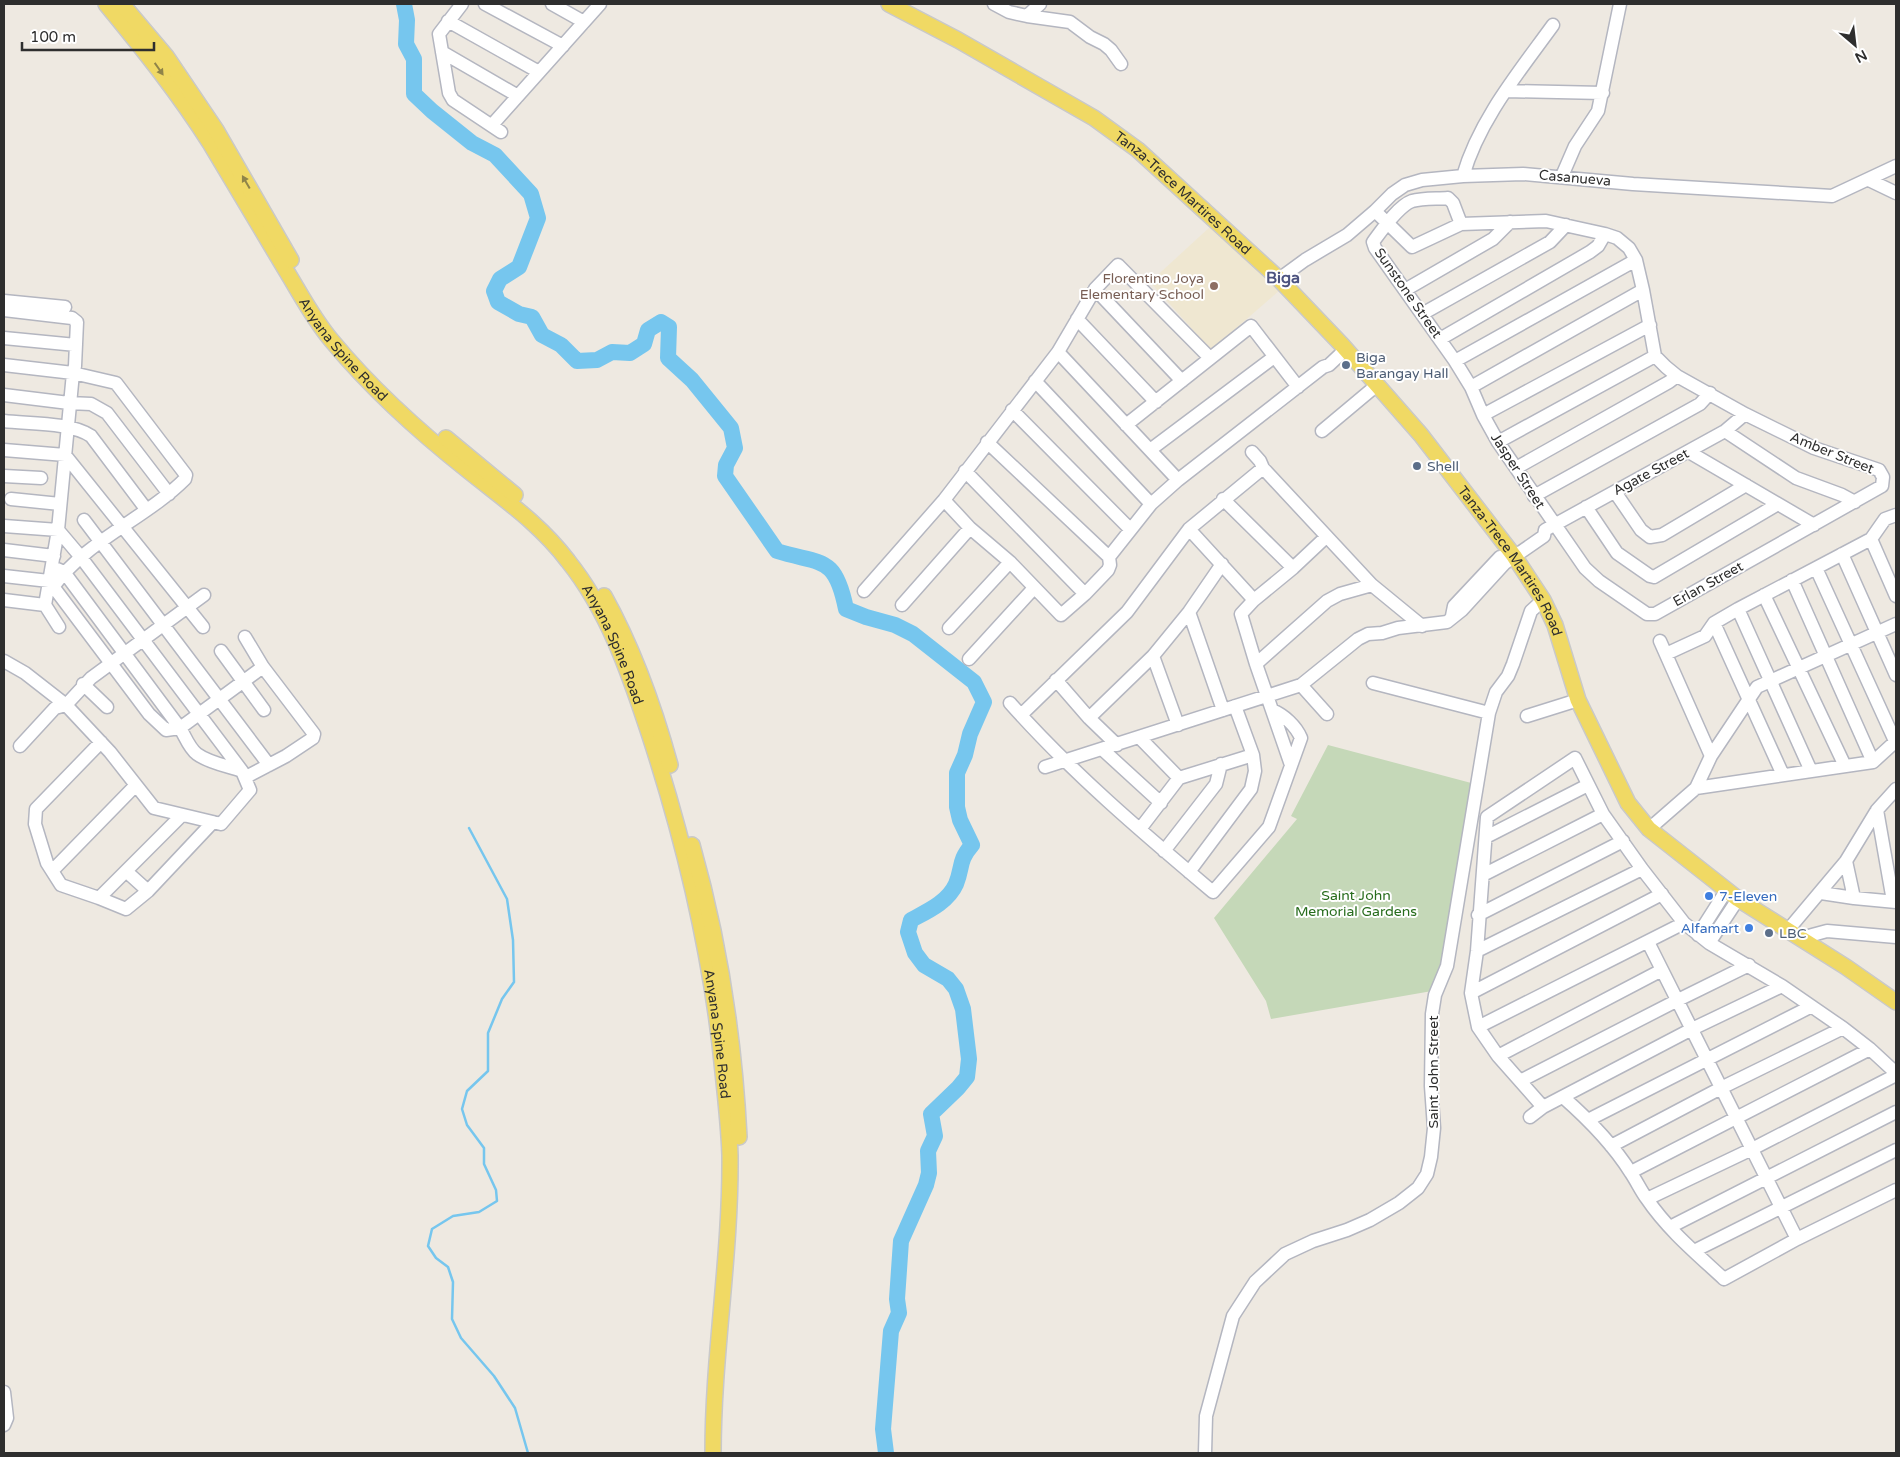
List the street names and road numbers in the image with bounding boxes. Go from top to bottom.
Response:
street label: Tanza-Trece Martires Road [1111,127,1255,258]
street label: Casanueva [1538,166,1612,190]
street label: Sunstone Street [1371,245,1446,342]
street label: Anyana Spine Road [295,294,392,405]
street label: Amber Street [1788,428,1877,478]
street label: Jasper Street [1487,430,1549,513]
street label: Agate Street [1610,445,1692,499]
street label: Tanza-Trece Martires Road [1455,482,1566,638]
street label: Erlan Street [1670,557,1747,610]
street label: Anyana Spine Road [578,581,647,707]
street label: Anyana Spine Road [701,968,734,1099]
street label: Saint John Street [1425,1015,1442,1129]

